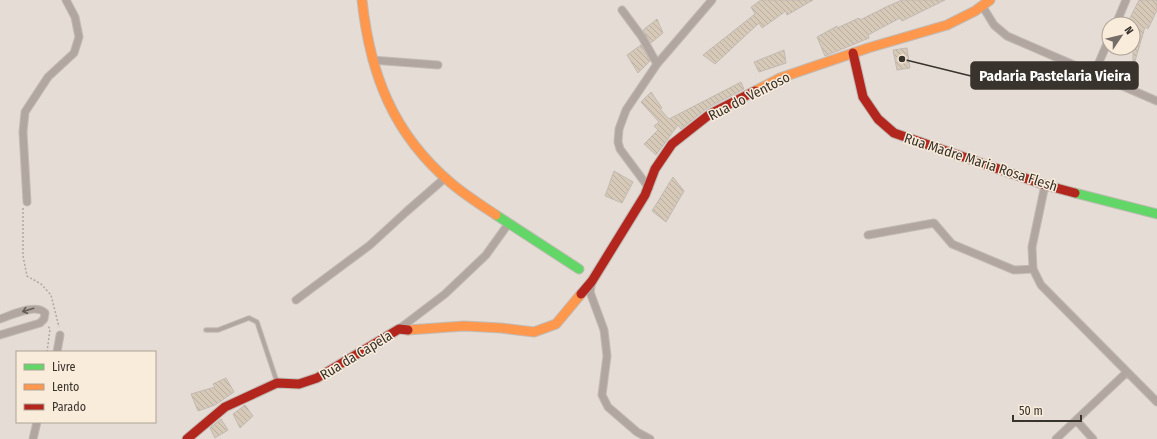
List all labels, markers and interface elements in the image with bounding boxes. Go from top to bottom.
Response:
north arrow [1101,16,1141,56]
text: N [1122,24,1136,37]
callout: Padaria Pastelaria Vieira [971,62,1138,89]
text: Padaria Pastelaria Vieira [979,67,1131,85]
street label: Rua do Ventoso [706,69,793,124]
street label: Rua Madre Maria Rosa Flesh [902,130,1060,195]
one-way arrow [22,307,35,314]
street label: Rua da Capela [317,327,396,384]
legend [16,351,156,423]
text: Livre [52,360,76,374]
text: Lento [52,380,79,394]
scale bar [1013,397,1081,423]
text: Parado [52,400,86,414]
text: 50 m [1019,404,1043,418]

